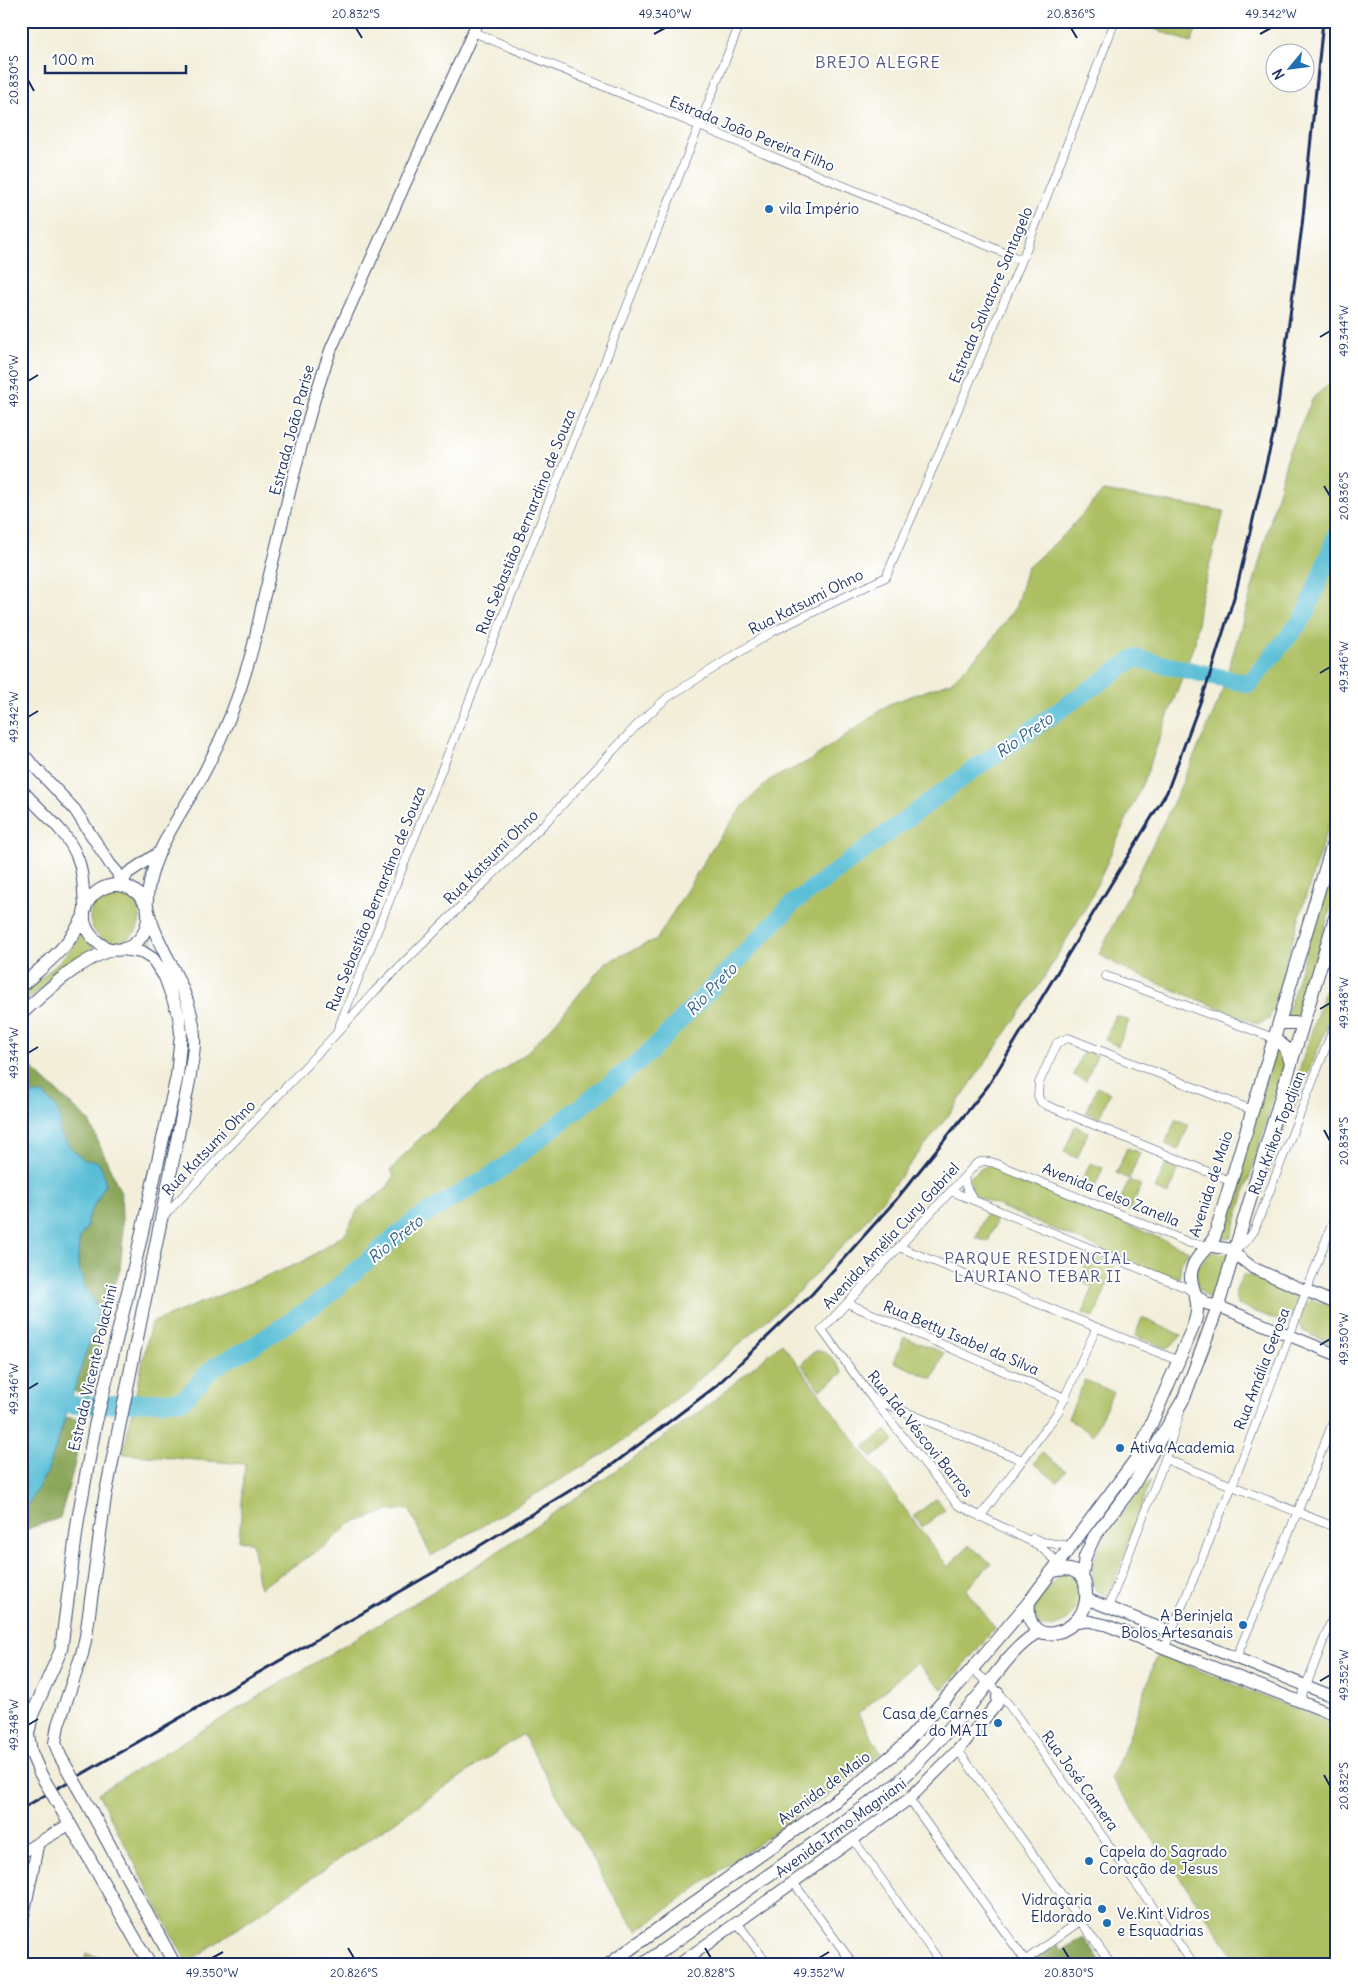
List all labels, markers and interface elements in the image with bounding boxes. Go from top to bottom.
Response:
text: 20.832°S [332,6,380,21]
text: 49.340°W [639,6,691,21]
text: 20.836°S [1047,6,1095,21]
text: 49.342°W [1245,6,1297,21]
scale bar [45,42,186,74]
north arrow [1266,42,1316,92]
text: 100 m [52,50,94,69]
district label: BREJO ALEGRE [815,52,941,72]
text: 20.830°S [6,55,21,105]
text: N [1268,66,1289,83]
street label: Estrada João Pereira Filho [667,92,838,175]
place label: vila Império [779,199,859,218]
marker: vila Império [763,203,775,215]
street label: Estrada Salvatore Santagelo [945,204,1036,386]
text: 49.344°W [1336,305,1351,357]
text: 49.340°W [6,355,21,407]
street label: Estrada João Parise [265,363,318,497]
street label: Rua Sebastião Bernardino de Souza [472,406,580,637]
text: 20.836°S [1336,472,1351,520]
street label: Rua Katsumi Ohno [745,564,866,639]
text: 49.346°W [1336,641,1351,693]
text: 49.342°W [6,691,21,743]
water label: Rio Preto [992,708,1057,762]
street label: Rua Sebastião Bernardino de Souza [322,783,430,1014]
street label: Rua Katsumi Ohno [439,805,542,908]
water label: Rio Preto [681,958,742,1019]
text: 49.348°W [1336,977,1351,1029]
text: 49.344°W [6,1027,21,1079]
street label: Rua Krikor Topdjian [1244,1068,1309,1198]
street label: Rua Katsumi Ohno [158,1096,259,1200]
text: 20.834°S [1336,1117,1351,1165]
street label: Avenida de Maio [1184,1128,1237,1239]
street label: Avenida Celso Zanella [1040,1158,1183,1231]
street label: Avenida Amélia Cury Gabriel [818,1159,963,1313]
water label: Rio Preto [363,1210,427,1267]
district label: PARQUE RESIDENCIAL LAURIANO TEBAR II [944,1248,1132,1286]
street label: Estrada Vicente Polachini [64,1283,121,1453]
street label: Rua Betty Isabel da Silva [880,1296,1042,1379]
street label: Rua Amália Gerosa [1230,1305,1294,1433]
text: 49.350°W [1336,1313,1351,1365]
text: 49.346°W [6,1363,21,1415]
street label: Rua Ida Véscovi Barros [864,1367,977,1501]
place label: Ativa Academia [1130,1438,1235,1457]
marker: Ativa Academia [1114,1442,1126,1454]
place label: A Berinjela Bolos Artesanais [1121,1606,1233,1642]
marker: A Berinjela Bolos Artesanais [1237,1619,1249,1631]
text: 49.352°W [1336,1649,1351,1701]
text: 49.348°W [6,1699,21,1751]
place label: Casa de Carnes do MA II [882,1704,988,1740]
marker: Casa de Carnes do MA II [992,1717,1004,1729]
street label: Rua José Camera [1038,1727,1123,1835]
street label: Avenida de Maio [774,1747,874,1829]
text: 20.832°S [1336,1762,1351,1810]
street label: Avenida Irmo Magniani [772,1774,910,1881]
place label: Capela do Sagrado Coração de Jesus [1099,1842,1227,1878]
marker: Capela do Sagrado Coração de Jesus [1083,1855,1095,1867]
place label: Vidraçaria Eldorado [1022,1890,1092,1926]
marker: Vidraçaria Eldorado [1096,1903,1108,1915]
place label: Ve.Kint Vidros e Esquadrias [1117,1904,1210,1940]
marker: Ve.Kint Vidros e Esquadrias [1101,1917,1113,1929]
text: 49.350°W [186,1965,238,1980]
text: 20.826°S [330,1965,378,1980]
text: 20.828°S [687,1965,735,1980]
text: 49.352°W [793,1965,845,1980]
text: 20.830°S [1044,1965,1094,1980]

